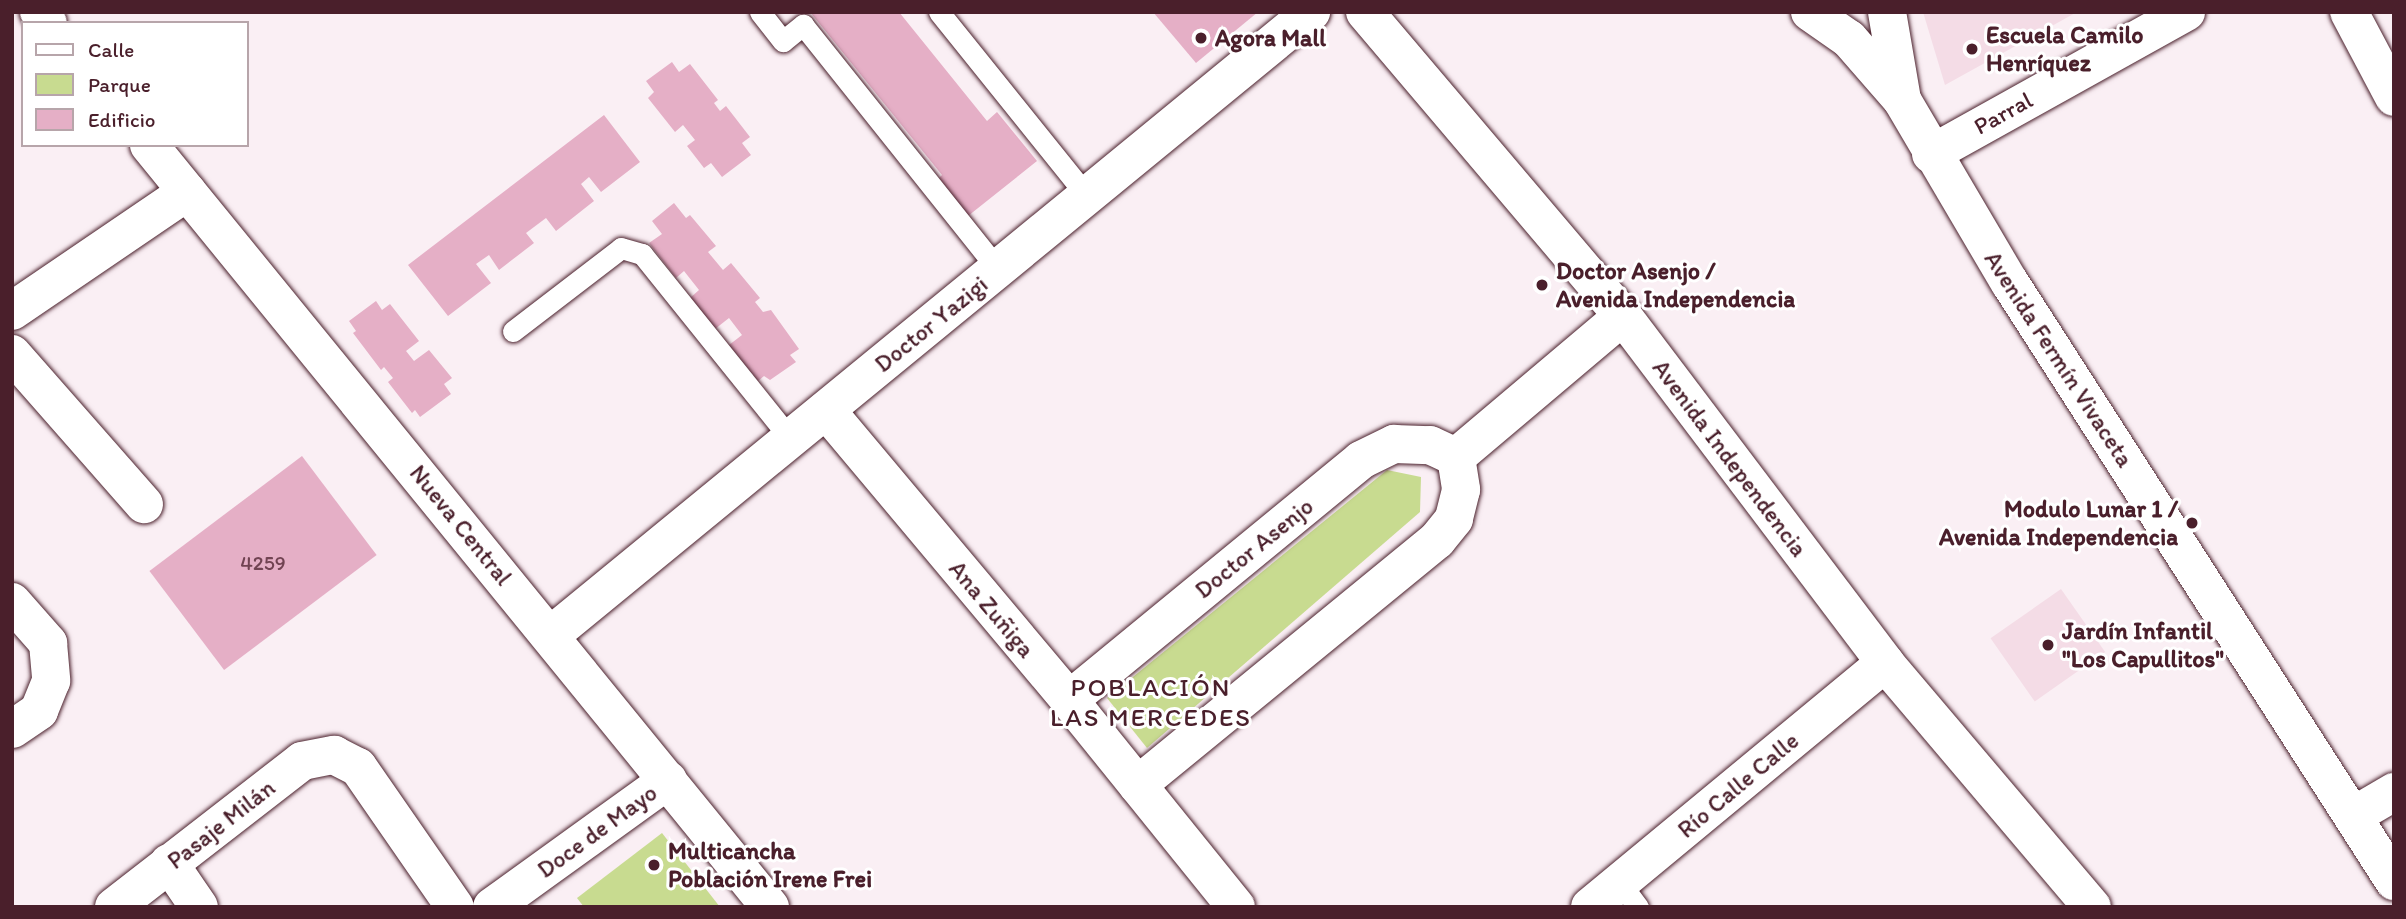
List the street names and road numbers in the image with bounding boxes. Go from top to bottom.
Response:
street label: Parral [1969,85,2037,141]
street label: Avenida Fermín Vivaceta [1978,246,2140,472]
street label: Doctor Yazigi [869,270,993,378]
street label: Avenida Independencia [1647,354,1813,562]
street label: Nueva Central [403,459,519,591]
street label: Doctor Asenjo [1189,492,1319,604]
street label: Ana Zuñiga [943,554,1041,664]
street label: Río Calle Calle [1671,726,1805,844]
street label: Pasaje Milán [162,773,280,875]
street label: Doce de Mayo [532,778,662,884]

